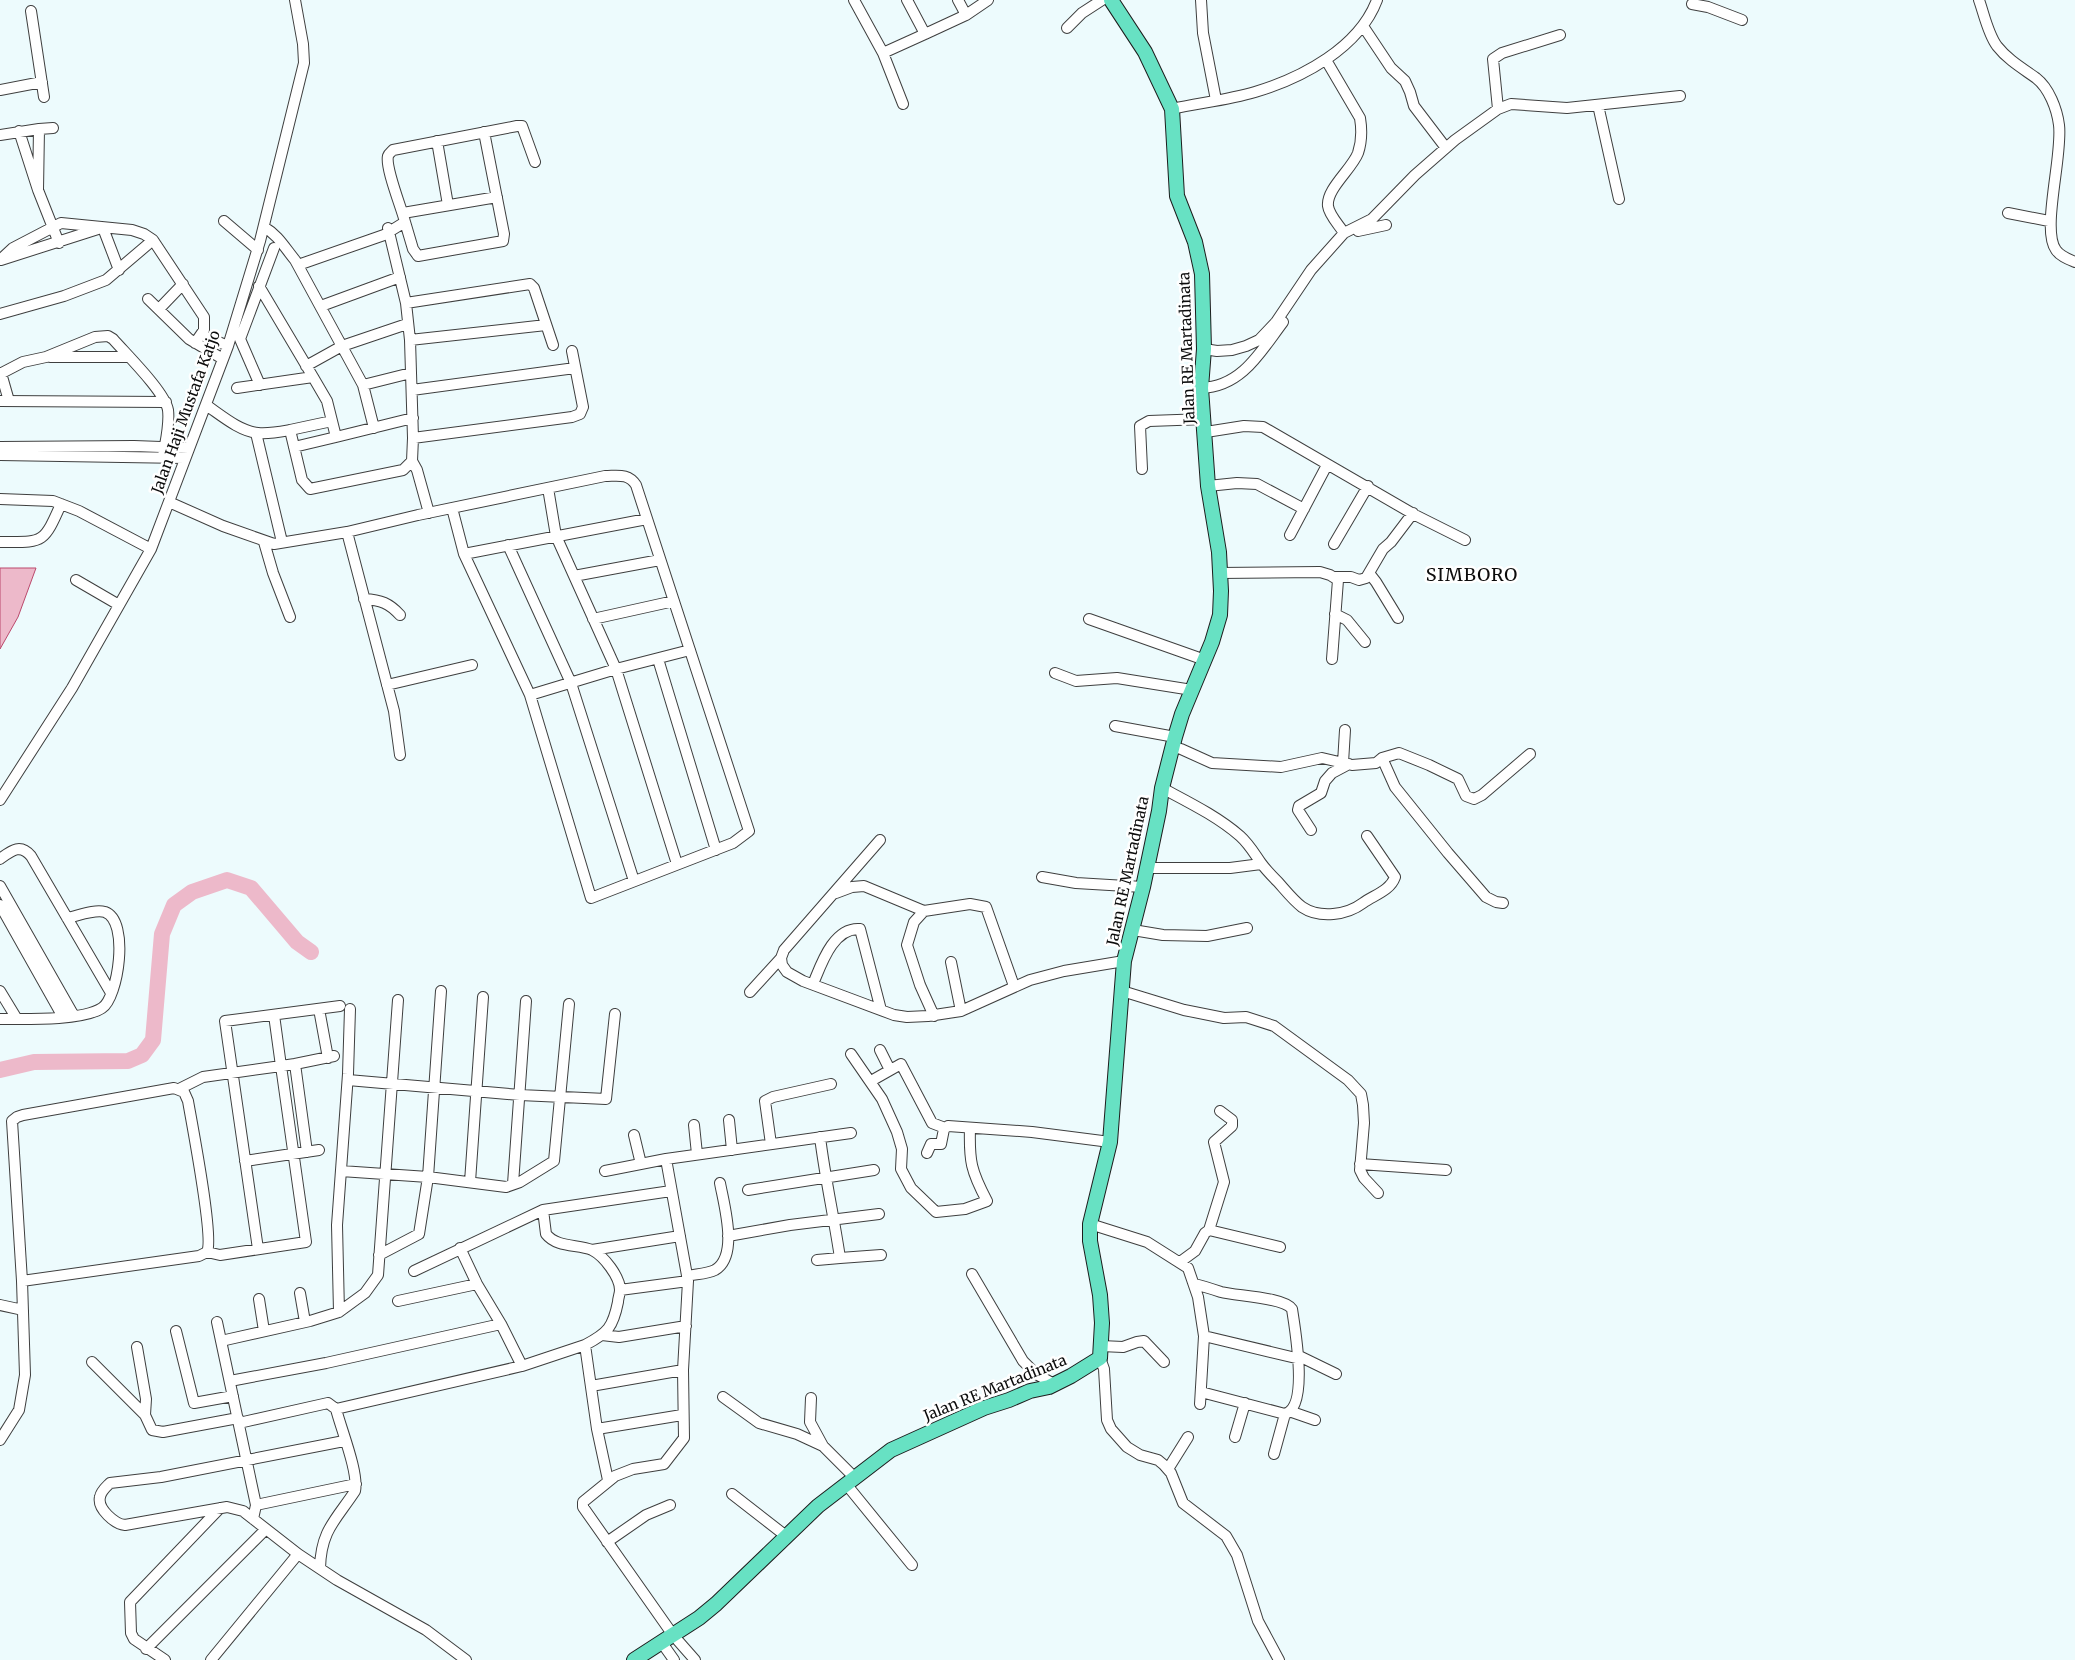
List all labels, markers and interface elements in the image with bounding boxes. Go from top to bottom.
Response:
street label: Jalan RE Martadinata [1174,271,1199,426]
street label: Jalan Haji Mustafa Katjo [147,327,224,497]
district label: SIMBORO [1426,563,1518,586]
street label: Jalan RE Martadinata [1102,794,1153,948]
street label: Jalan RE Martadinata [920,1350,1069,1425]

